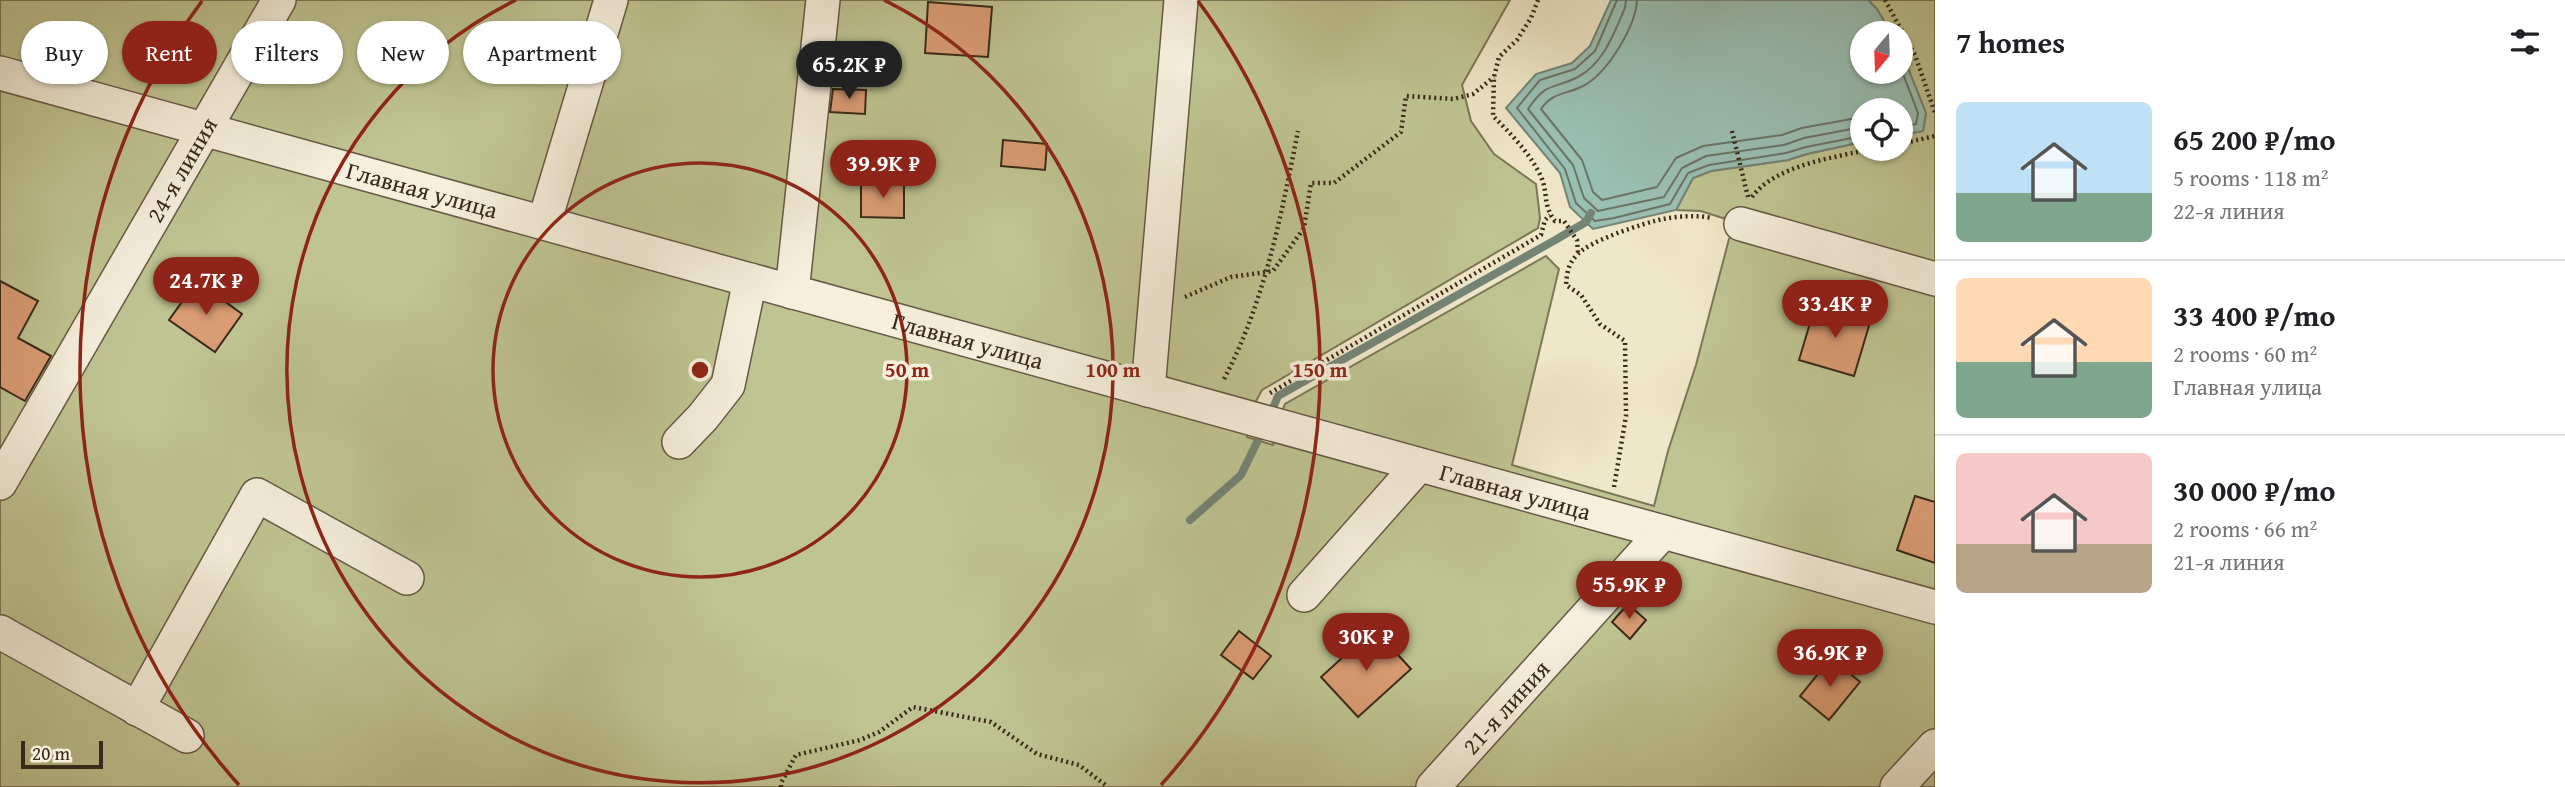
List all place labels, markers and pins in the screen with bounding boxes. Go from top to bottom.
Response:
pin: 65.2K ₽ [784,42,914,101]
pin: 39.9K ₽ [818,140,948,200]
pin: 24.7K ₽ [141,258,271,317]
pin: 33.4K ₽ [1770,280,1900,340]
centre of rings [688,358,712,382]
pin: 55.9K ₽ [1564,562,1694,621]
pin: 30K ₽ [1317,614,1415,673]
pin: 36.9K ₽ [1765,630,1895,689]

